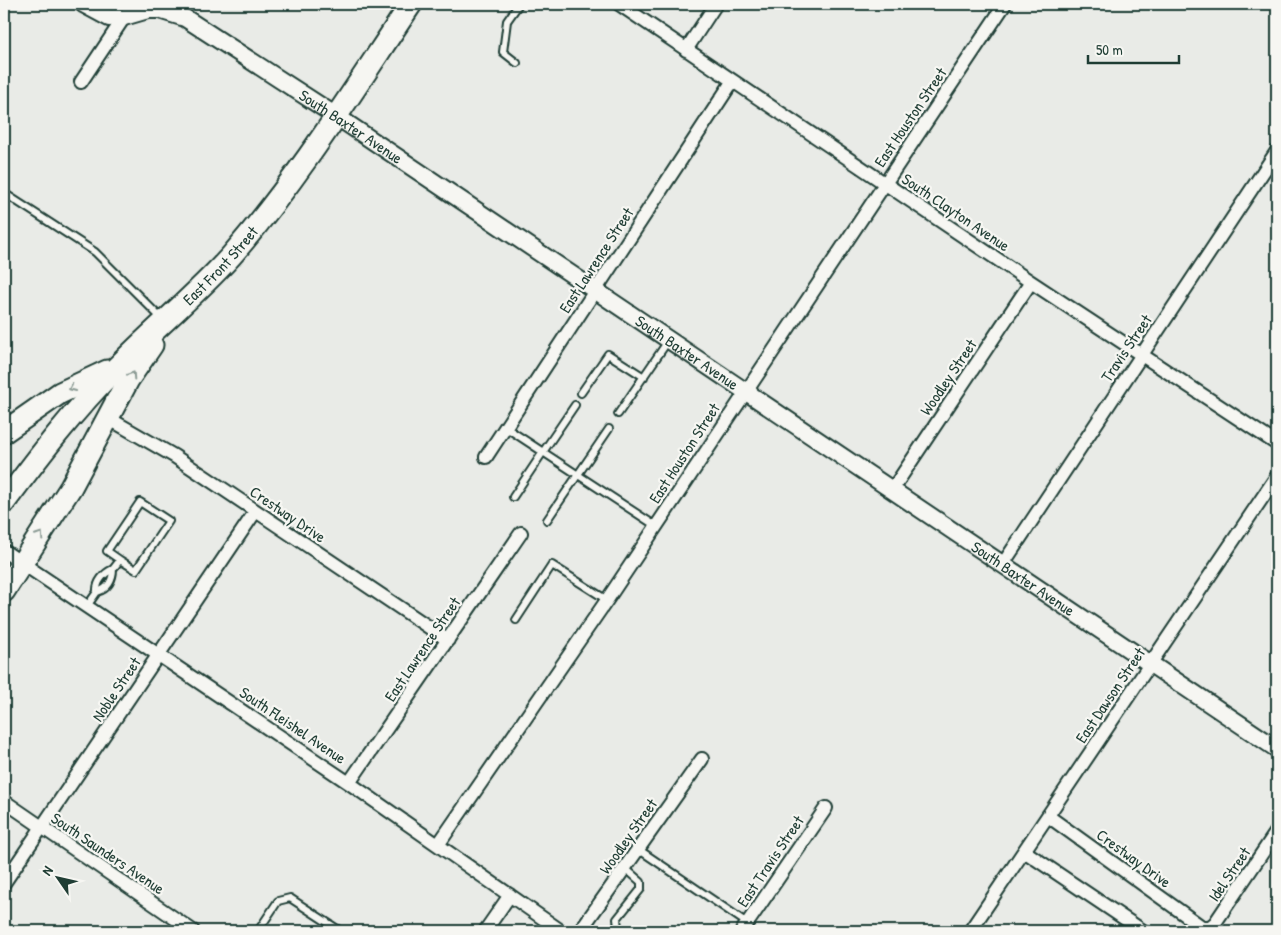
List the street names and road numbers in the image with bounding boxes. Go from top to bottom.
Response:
street label: East Houston Street [869,63,952,171]
street label: South Baxter Avenue [295,84,408,169]
street label: South Clayton Avenue [898,168,1015,257]
street label: East Lawrence Street [554,203,639,317]
street label: East Front Street [178,221,263,310]
street label: South Baxter Avenue [631,310,744,395]
street label: Travis Street [1095,310,1157,386]
street label: Woodley Street [914,334,982,419]
street label: East Houston Street [643,398,725,507]
street label: Crestway Drive [246,480,331,548]
street label: South Baxter Avenue [967,536,1080,621]
street label: East Lawrence Street [379,592,465,706]
street label: East Dawson Street [1070,643,1150,747]
street label: Noble Street [86,652,146,725]
street label: South Fleishel Avenue [235,681,351,769]
street label: Woodley Street [594,794,662,878]
street label: South Saunders Avenue [47,807,170,900]
street label: East Travis Street [731,811,809,911]
street label: Crestway Drive [1092,823,1176,893]
street label: Idel Street [1203,842,1256,906]

